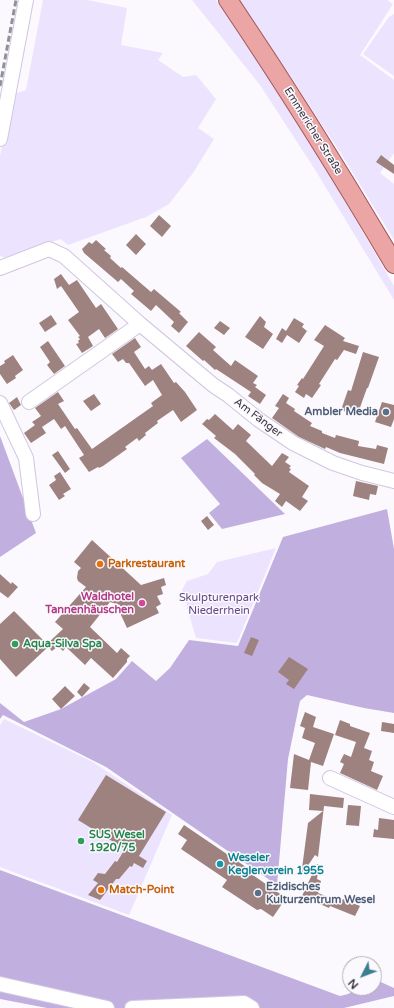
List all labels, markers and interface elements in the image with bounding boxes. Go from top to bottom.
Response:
street label: Emmericher Straße [281,85,345,177]
street label: Am Fänger [231,396,285,440]
place label: Ambler Media [304,405,378,419]
marker: Ambler Media [381,407,391,417]
place label: Parkrestaurant [108,557,185,571]
marker: Parkrestaurant [95,559,105,569]
place label: Waldhotel Tannenhäuschen [45,590,134,616]
park label: Skulpturenpark Niederrhein [179,591,259,617]
marker: Waldhotel Tannenhäuschen [137,598,147,608]
place label: Aqua-Silva Spa [23,637,102,651]
marker: Aqua-Silva Spa [10,639,20,649]
place label: SUS Wesel 1920/75 [89,828,145,854]
marker: SUS Wesel 1920/75 [76,836,86,846]
place label: Weseler Keglerverein 1955 [228,851,324,877]
marker: Weseler Keglerverein 1955 [215,859,225,869]
place label: Ezidisches Kulturzentrum Wesel [266,880,375,906]
place label: Match-Point [109,883,174,897]
marker: Match-Point [96,885,106,895]
marker: Ezidisches Kulturzentrum Wesel [253,888,263,898]
north arrow [342,956,382,996]
text: N [346,976,361,991]

